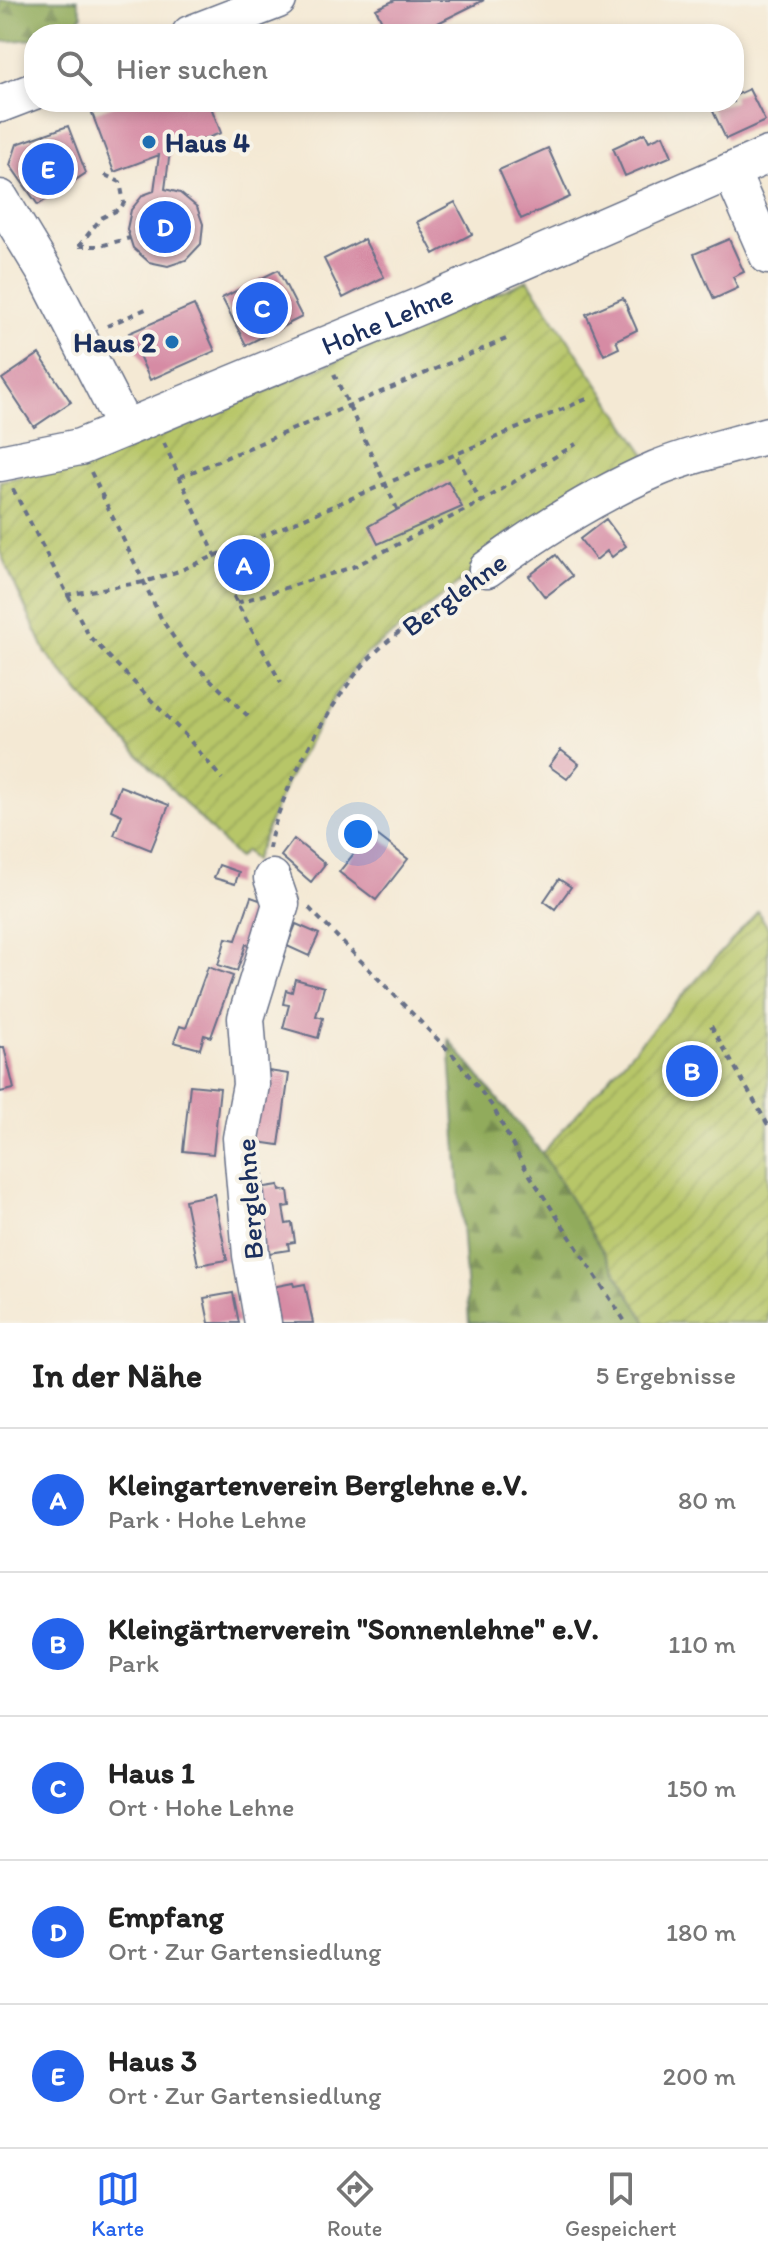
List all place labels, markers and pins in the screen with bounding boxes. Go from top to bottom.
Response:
place label: Haus 4 [165,125,250,159]
marker: Haus 4 [140,133,158,151]
pin: E [22,139,74,199]
pin: D [139,197,191,257]
pin: C [236,278,288,338]
place label: Haus 2 [73,325,156,359]
marker: Haus 2 [163,333,181,351]
pin: A [218,535,270,595]
pin: B [666,1041,718,1101]

